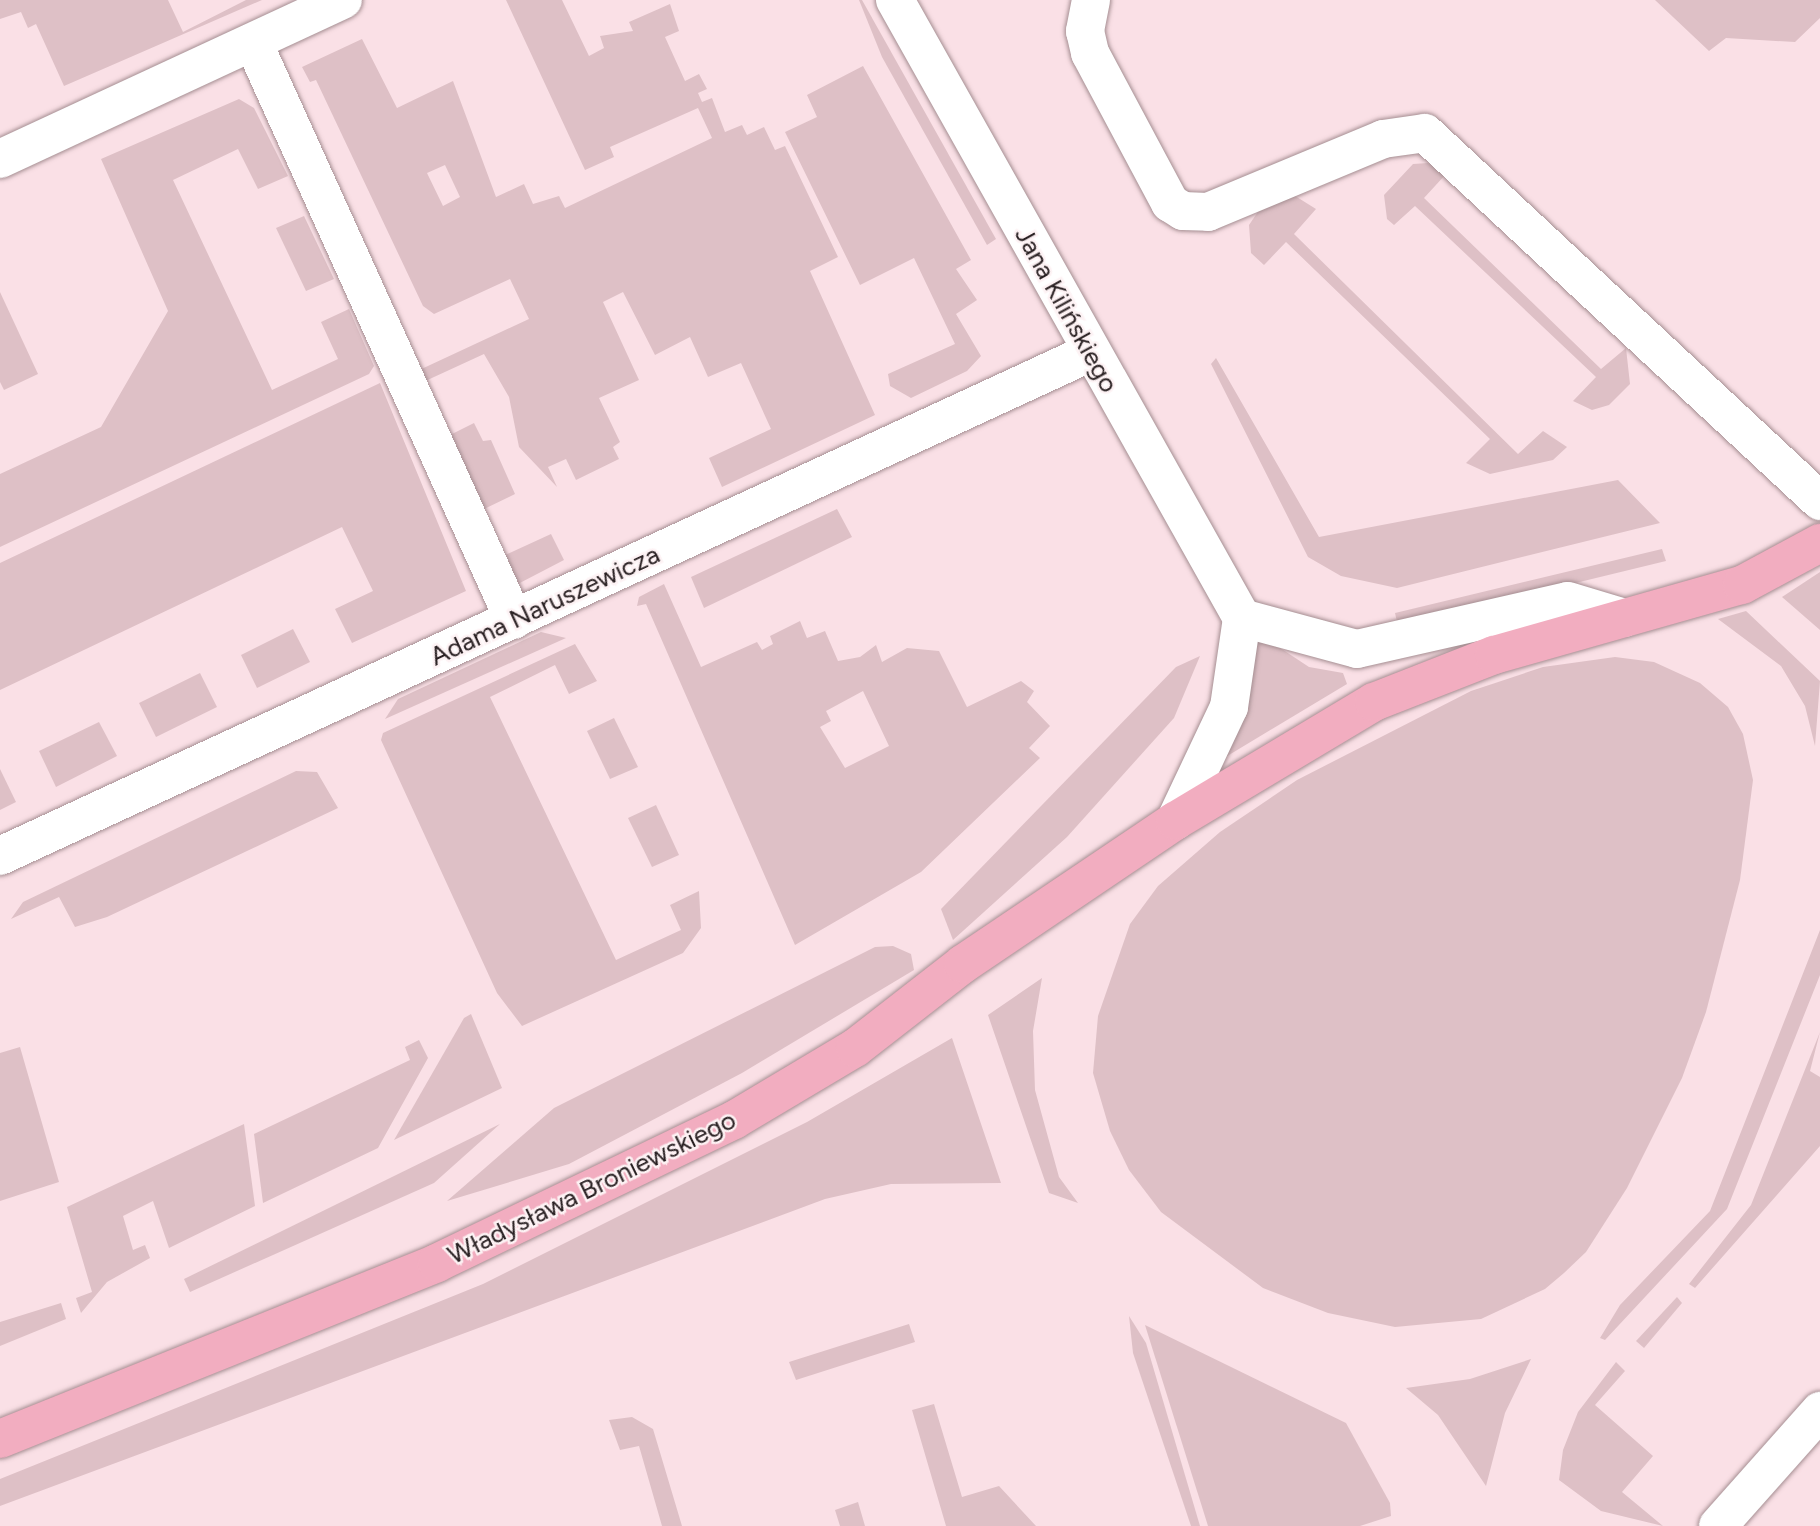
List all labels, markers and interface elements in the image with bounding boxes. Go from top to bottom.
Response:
street label: Jana Kilińskiego [1008,222,1124,398]
street label: Adama Naruszewicza [425,539,665,673]
street label: Władysława Broniewskiego [443,1105,741,1271]

